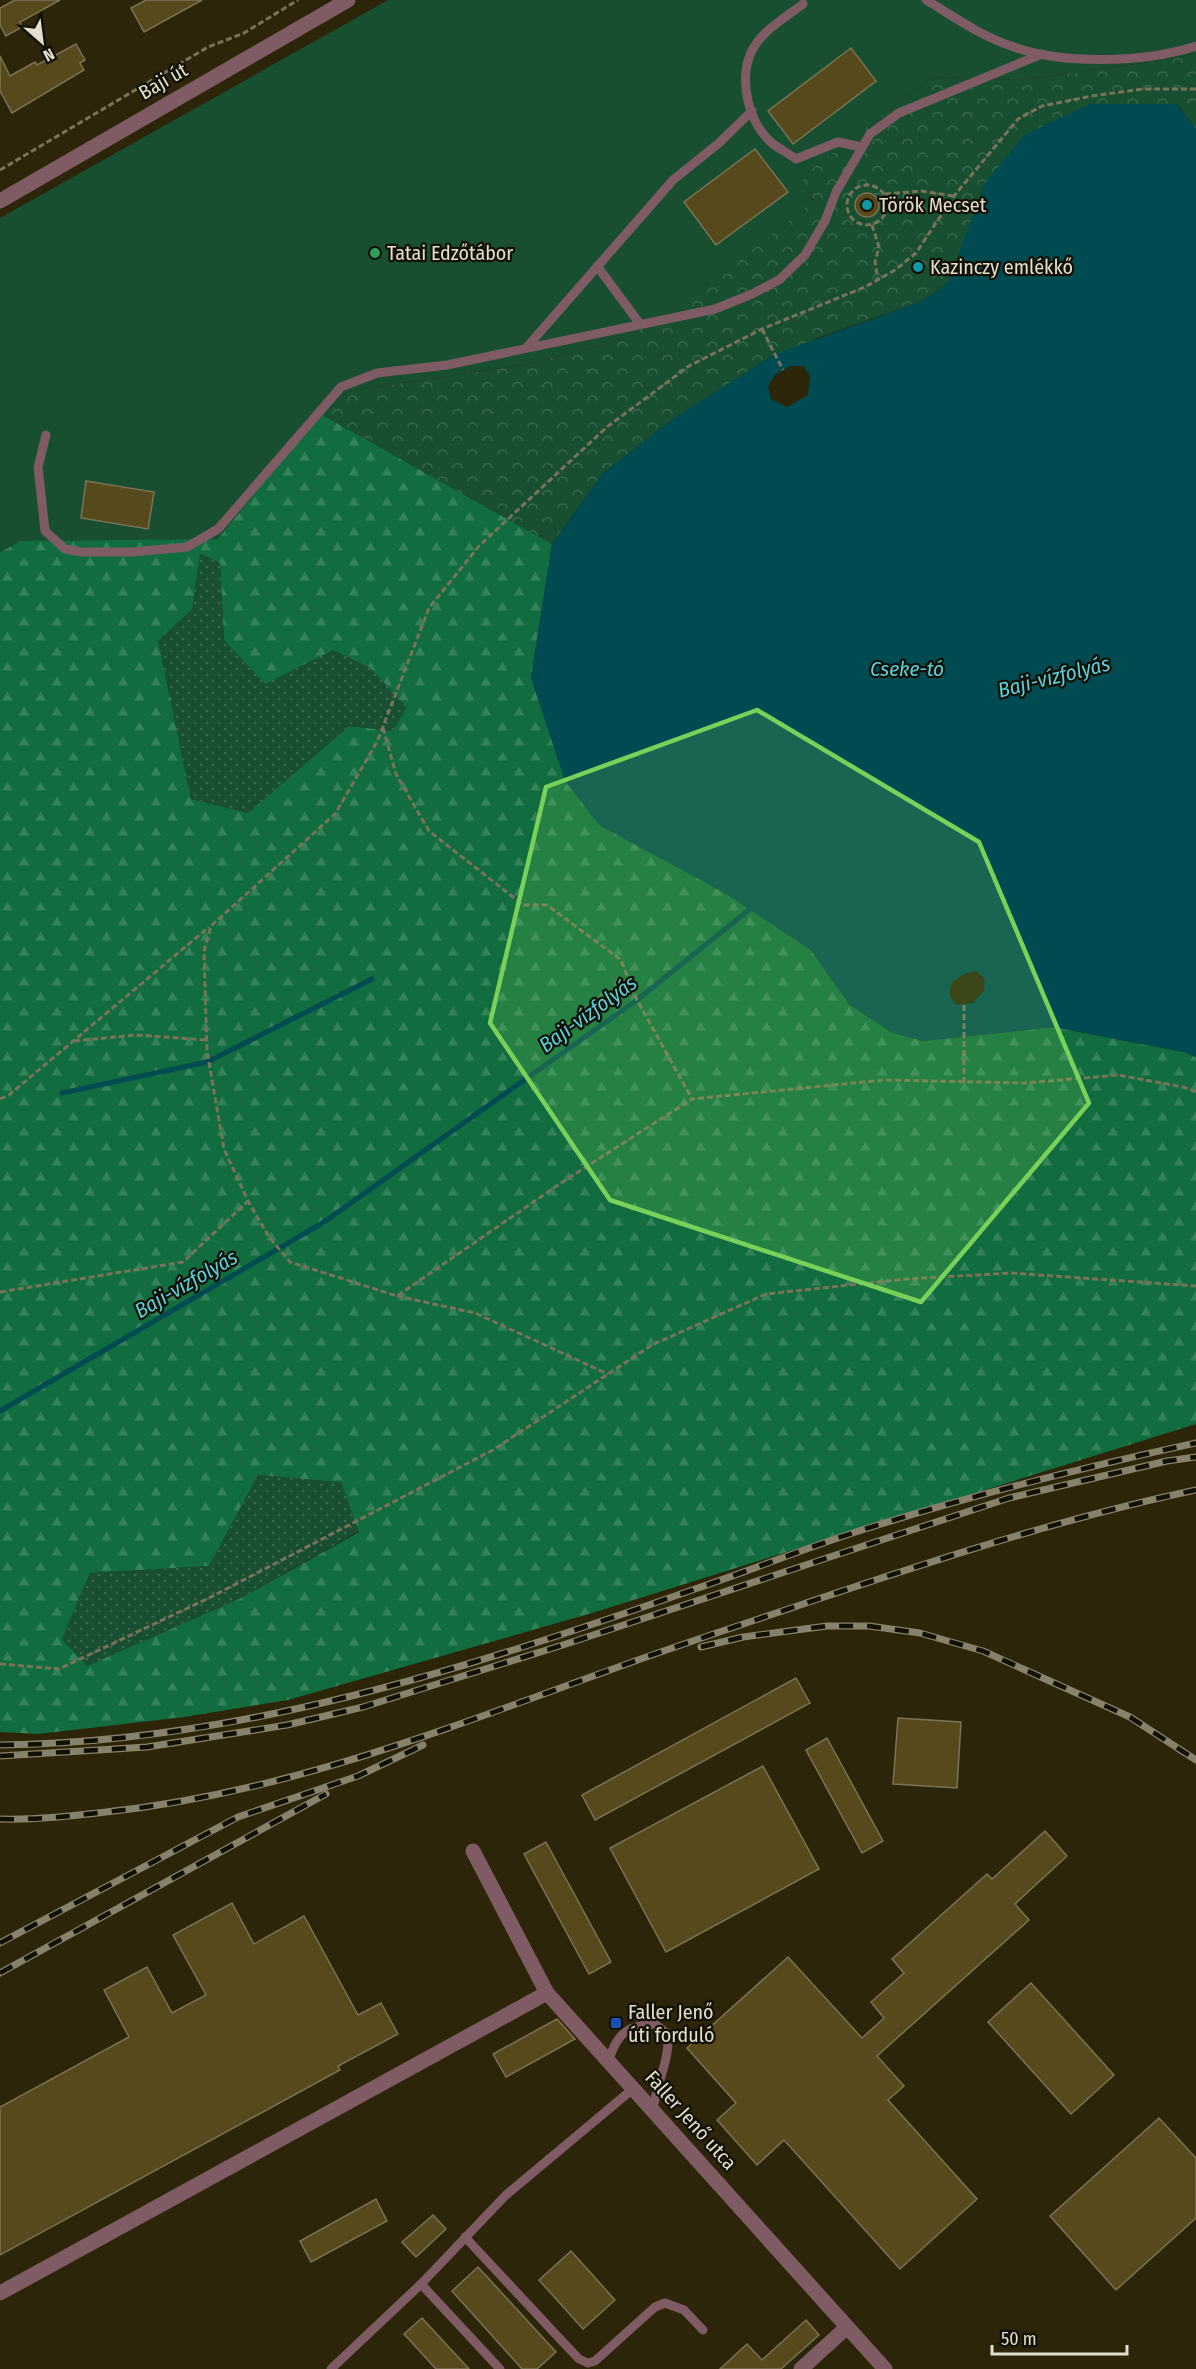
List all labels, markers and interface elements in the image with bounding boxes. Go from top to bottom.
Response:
north arrow [12,12,72,72]
text: N [40,44,58,65]
street label: Baji út [134,57,192,104]
place label: Török Mecset [879,193,987,217]
marker: Török Mecset [860,198,874,212]
place label: Tatai Edzőtábor [387,241,513,265]
marker: Tatai Edzőtábor [368,246,382,260]
place label: Kazinczy emlékkő [930,255,1073,279]
marker: Kazinczy emlékkő [911,260,925,274]
water label: Baji-vízfolyás [995,650,1113,703]
water label: Cseke-tó [870,656,944,682]
water label: Baji-vízfolyás [534,970,642,1058]
water label: Baji-vízfolyás [130,1244,242,1324]
place label: Faller Jenő úti forduló [628,2000,714,2047]
marker: Faller Jenő úti forduló [609,2016,623,2030]
street label: Faller Jenő utca [640,2065,742,2175]
scale bar [992,2318,1127,2356]
text: 50 m [1001,2328,1037,2350]

